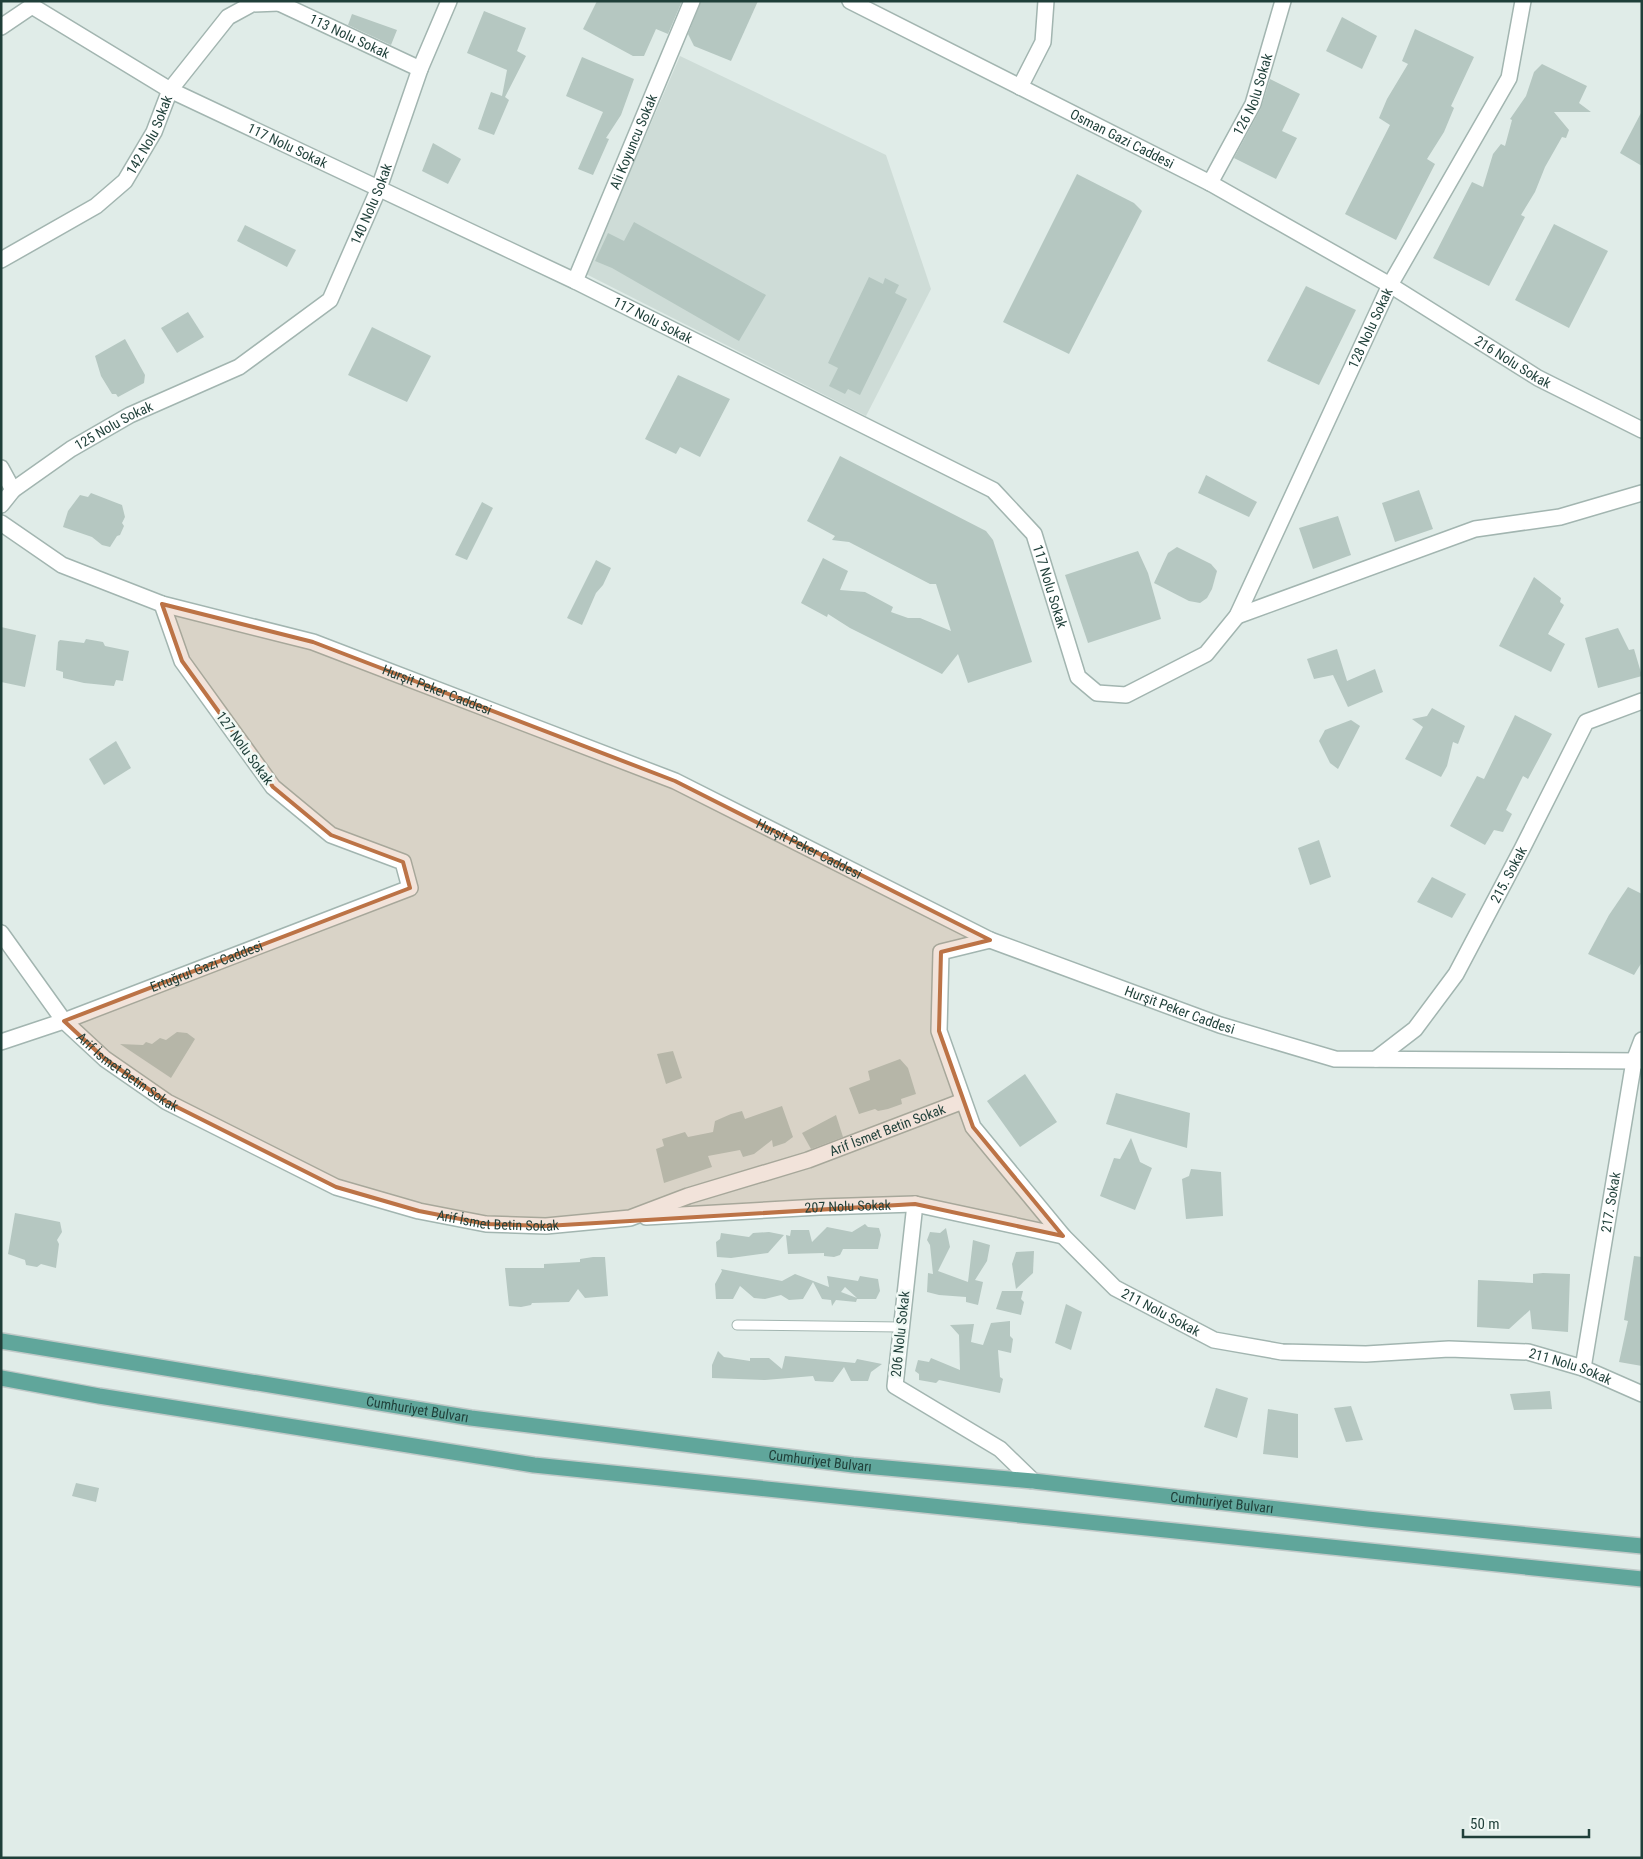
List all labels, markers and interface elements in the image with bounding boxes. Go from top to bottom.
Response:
street label: 113 Nolu Sokak [307,10,393,62]
street label: 126 Nolu Sokak [1230,51,1276,138]
street label: Ali Koyuncu Sokak [606,91,660,192]
street label: 142 Nolu Sokak [123,92,176,177]
street label: Osman Gazi Caddesi [1068,106,1177,172]
street label: 117 Nolu Sokak [245,120,331,171]
street label: 140 Nolu Sokak [347,161,395,247]
street label: 128 Nolu Sokak [1345,285,1396,371]
street label: 117 Nolu Sokak [611,293,696,347]
street label: 216 Nolu Sokak [1472,332,1554,391]
street label: 125 Nolu Sokak [72,398,156,453]
street label: 117 Nolu Sokak [1030,543,1071,631]
street label: Hurşit Peker Caddesi [380,661,494,718]
street label: 127 Nolu Sokak [213,708,277,788]
street label: Hurşit Peker Caddesi [754,815,864,882]
street label: 215. Sokak [1487,843,1530,906]
street label: Ertuğrul Gazi Caddesi [148,937,265,995]
street label: Hurşit Peker Caddesi [1123,983,1237,1037]
street label: Arif İsmet Betin Sokak [73,1029,182,1115]
street label: Arif İsmet Betin Sokak [827,1100,948,1159]
street label: 217. Sokak [1598,1170,1624,1234]
street label: 207 Nolu Sokak [804,1197,892,1216]
street label: Arif İsmet Betin Sokak [436,1207,560,1234]
street label: 211 Nolu Sokak [1119,1285,1203,1340]
street label: 206 Nolu Sokak [888,1289,913,1378]
street label: 211 Nolu Sokak [1527,1345,1615,1388]
street label: Cumhuriyet Bulvarı [365,1393,470,1426]
street label: Cumhuriyet Bulvarı [768,1447,872,1475]
street label: Cumhuriyet Bulvarı [1169,1489,1274,1516]
scale bar [1463,1806,1589,1838]
text: 50 m [1470,1815,1500,1833]

